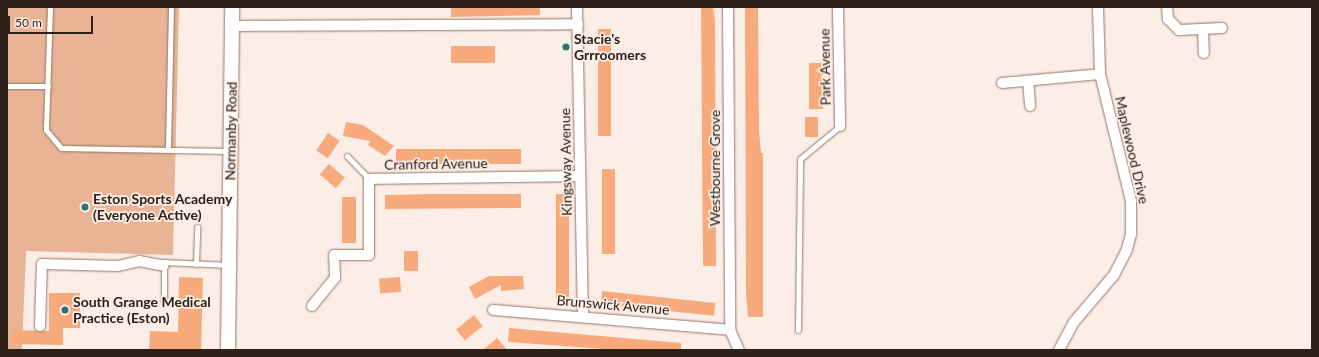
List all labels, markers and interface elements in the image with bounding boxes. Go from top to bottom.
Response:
scale bar [10,8,95,34]
text: 50 m [15,15,42,30]
street label: Park Avenue [816,28,834,106]
place label: Stacie's Grrroomers [574,31,646,64]
marker: Stacie's Grrroomers [561,42,571,52]
street label: Normanby Road [222,81,240,181]
street label: Maplewood Drive [1111,95,1153,205]
street label: Kingsway Avenue [557,108,575,216]
street label: Westbourne Grove [707,110,723,226]
street label: Cranford Avenue [384,155,488,173]
place label: Eston Sports Academy (Everyone Active) [93,191,233,224]
marker: Eston Sports Academy (Everyone Active) [80,202,90,212]
street label: Brunswick Avenue [556,292,670,318]
place label: South Grange Medical Practice (Eston) [73,294,211,326]
marker: South Grange Medical Practice (Eston) [60,305,70,315]

